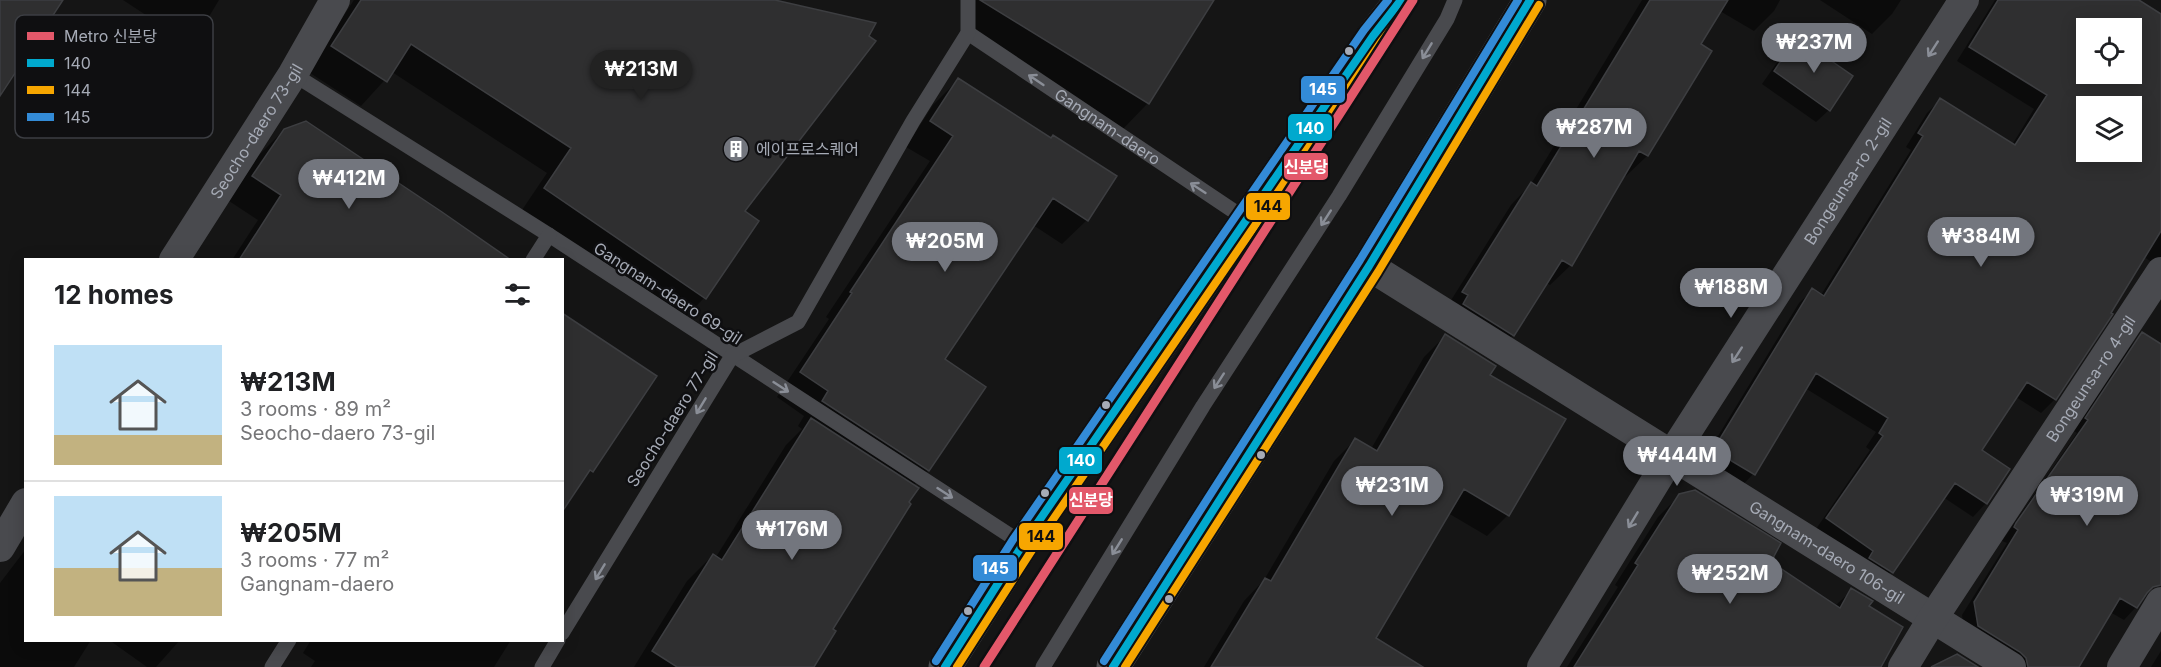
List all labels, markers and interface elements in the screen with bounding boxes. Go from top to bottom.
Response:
legend [15,15,213,138]
map controls [2076,18,2142,162]
button: locate [2076,18,2142,84]
pin: ₩237M [1772,23,1856,74]
text: Metro 신분당 [64,26,157,46]
text: ₩237M [1776,30,1852,54]
one-way arrow [1926,40,1938,57]
one-way arrow [1421,42,1433,59]
unlabelled marker [1343,45,1355,57]
pin: ₩213M [599,50,683,101]
text: 140 [64,53,91,73]
text: ₩213M [604,57,678,81]
street label: Seocho-daero 73-gil [206,60,307,202]
one-way arrow [1028,73,1045,86]
line badge: 145 [1300,75,1346,104]
text: 145 [1309,79,1337,99]
text: 144 [64,80,91,100]
street label: Gangnam-daero [1051,84,1164,169]
button: layers [2076,96,2142,162]
text: 145 [64,107,91,127]
pin: ₩287M [1552,108,1636,159]
line badge: 140 [1287,113,1333,142]
street label: Bongeunsa-ro 2-gil [1799,114,1896,248]
text: ₩287M [1556,115,1632,139]
text: 140 [1296,118,1324,138]
building icon: 에이프로스퀘어 [721,134,751,164]
place label: 에이프로스퀘어 [756,139,859,159]
line badge: 신분당 [1283,152,1329,181]
text: 신분당 [1284,157,1328,177]
pin: ₩412M [307,159,391,210]
text: ₩412M [312,166,386,190]
one-way arrow [1190,182,1207,194]
line badge: 144 [1245,192,1291,221]
text: 144 [1254,196,1282,216]
one-way arrow [1319,209,1332,226]
pin: ₩384M [1939,217,2023,268]
pin: ₩205M [903,222,987,273]
text: ₩384M [1942,224,2020,248]
text: ₩205M [906,229,984,253]
street label: Gangnam-daero 69-gil [590,238,746,348]
pin: ₩188M [1689,268,1773,319]
text: ₩188M [1694,275,1768,299]
icon: filters [501,278,534,311]
text: 12 homes [54,279,174,310]
street label: Bongeunsa-ro 4-gil [2042,312,2140,446]
one-way arrow [1730,346,1743,363]
street label: Seocho-daero 77-gil [622,348,722,490]
text: ₩213M [240,366,336,397]
icon: home [102,369,174,441]
one-way arrow [1213,372,1225,389]
one-way arrow [772,382,789,394]
text: 3 rooms · 89 m² [240,397,391,421]
one-way arrow [695,397,707,414]
unlabelled marker [1100,399,1112,411]
text: Seocho-daero 73-gil [240,421,435,445]
pin: ₩444M [1635,436,1719,487]
text: ₩444M [1637,443,1717,467]
line badge: 140 [1058,446,1103,475]
unlabelled marker [1255,449,1267,461]
text: 140 [1067,450,1095,470]
pin: ₩231M [1350,466,1434,517]
text: ₩231M [1355,473,1429,497]
pin: ₩319M [2045,476,2129,527]
text: ₩319M [2050,483,2124,507]
line badge: 신분당 [1068,486,1114,515]
one-way arrow [936,487,953,500]
unlabelled marker [1039,487,1051,499]
text: 신분당 [1069,490,1113,510]
street label: Gangnam-daero 106-gil [1746,496,1908,608]
pin: ₩176M [750,510,834,561]
one-way arrow [1626,511,1638,528]
text: ₩205M [240,517,342,548]
text: ₩176M [756,517,828,541]
icon: home [102,520,174,592]
line badge: 144 [1018,522,1064,551]
text: 144 [1027,526,1055,546]
one-way arrow [1110,538,1122,555]
text: 3 rooms · 77 m² [240,548,389,572]
line badge: 145 [972,554,1018,582]
pin: ₩252M [1688,554,1772,605]
text: 145 [981,558,1009,578]
text: ₩252M [1691,561,1769,585]
one-way arrow [593,563,605,580]
text: Gangnam-daero [240,572,394,596]
unlabelled marker [1163,593,1175,605]
unlabelled marker [962,605,974,617]

